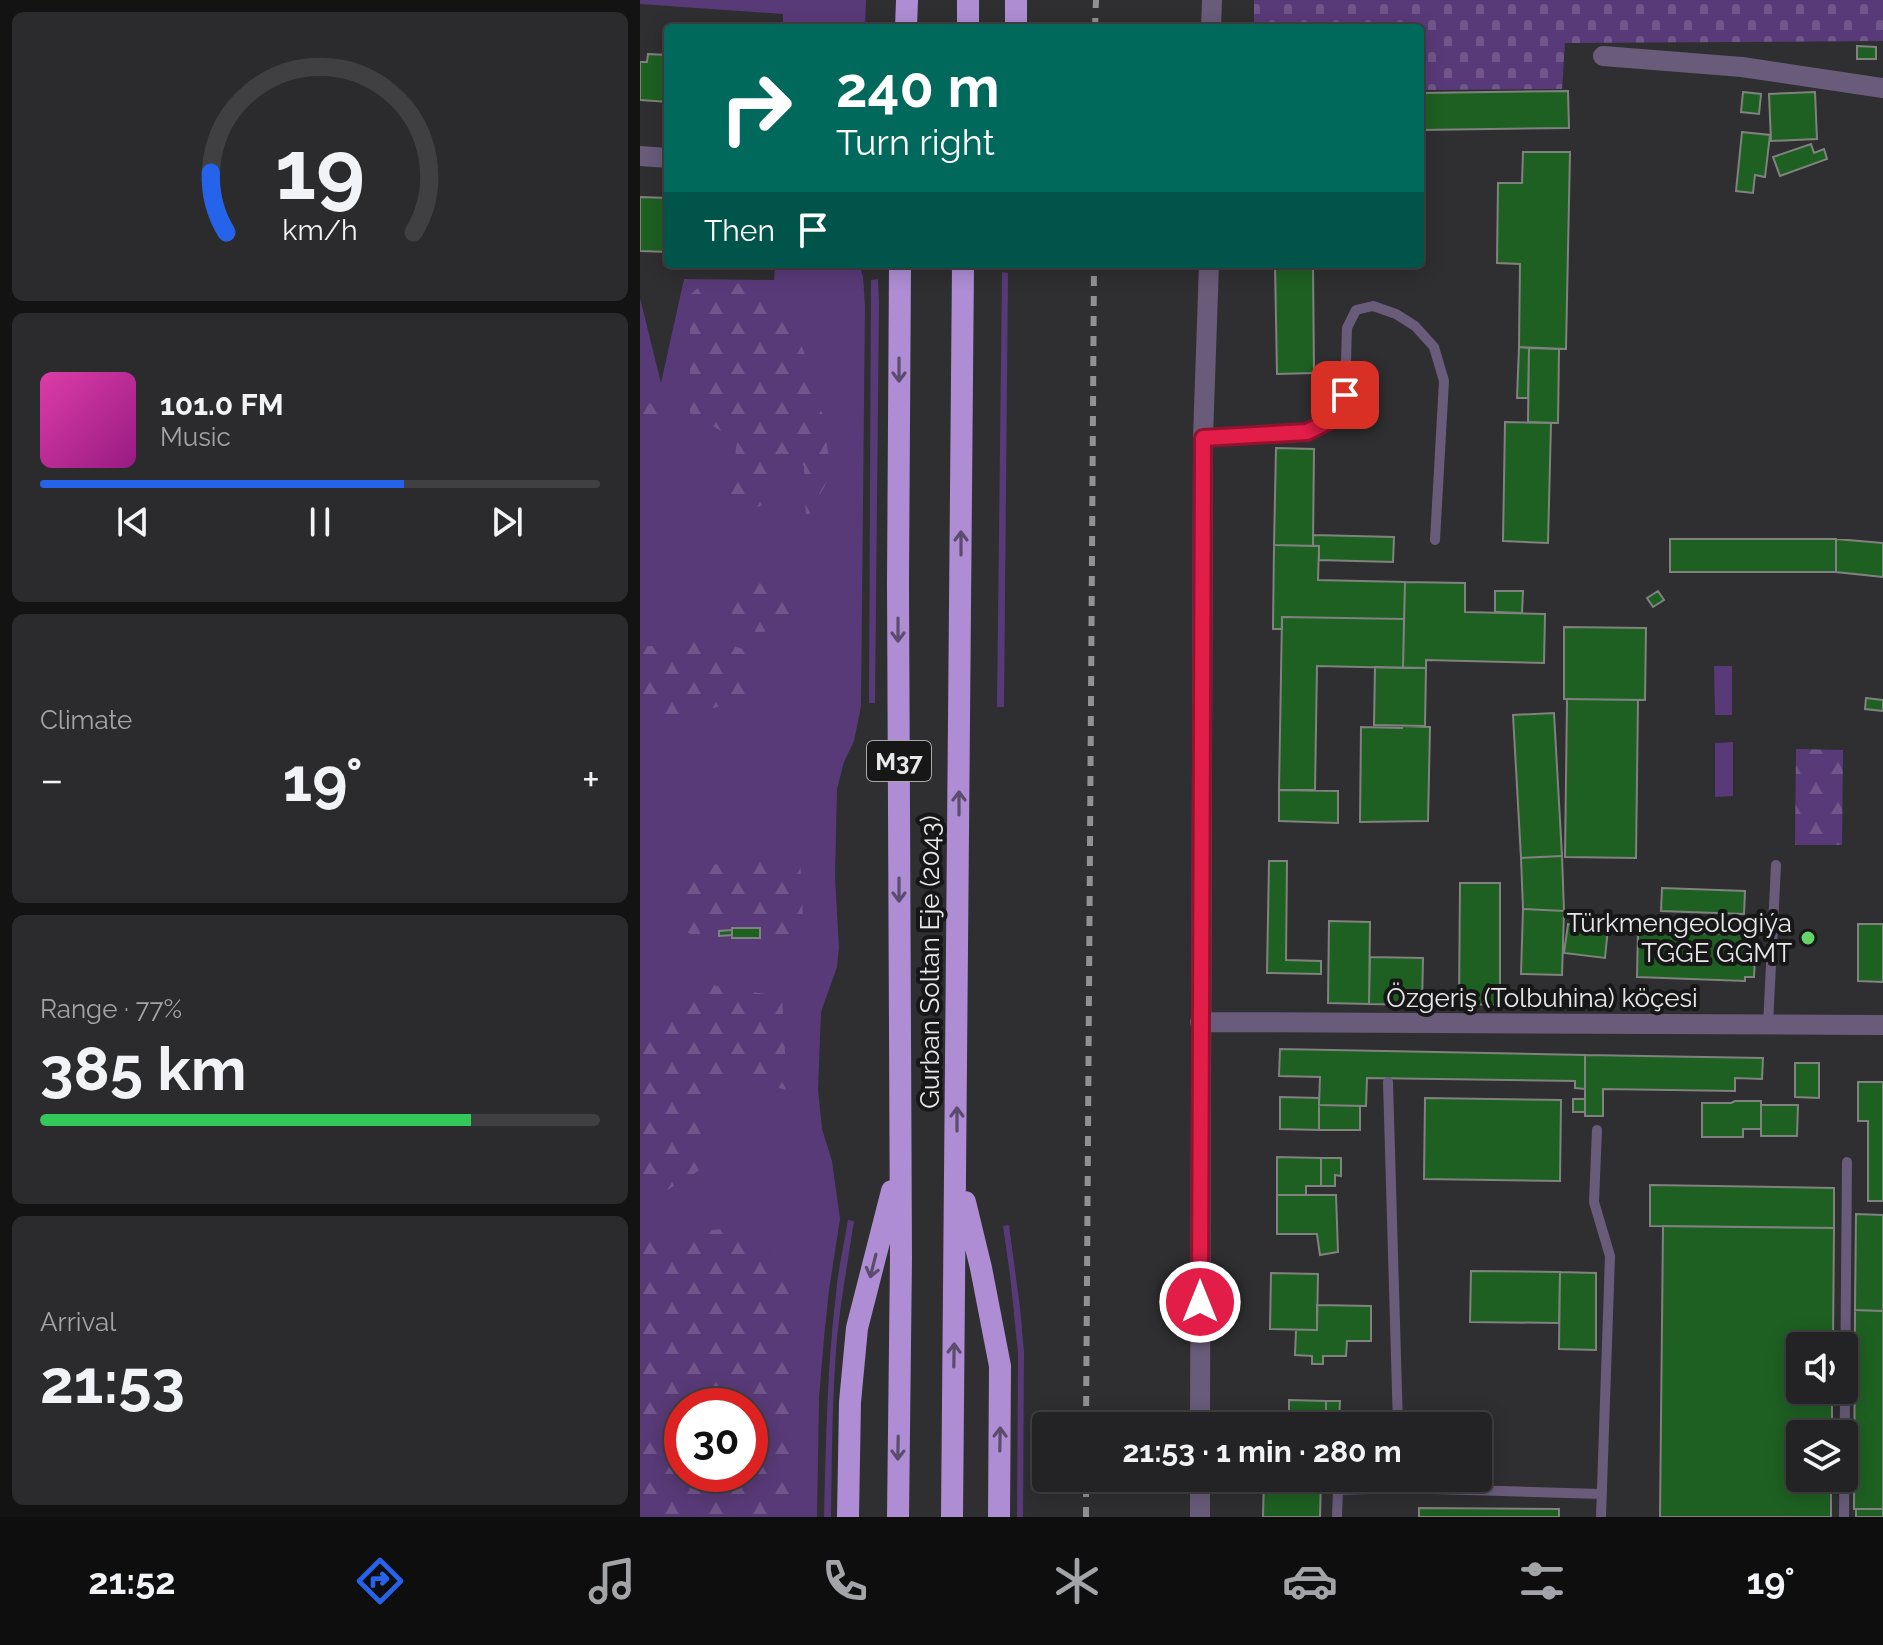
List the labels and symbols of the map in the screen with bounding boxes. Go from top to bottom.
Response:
one-way arrow [891,356,907,383]
pin [1311,361,1379,429]
one-way arrow [953,530,969,557]
one-way arrow [890,616,906,643]
road number: M37 [867,741,931,781]
one-way arrow [951,790,967,817]
street label: Gurban Soltan Eje (2043) [915,815,945,1109]
one-way arrow [891,876,907,903]
place label: Türkmengeologiýa TGGE GGMT [1567,908,1792,968]
marker: Türkmengeologiýa TGGE GGMT [1799,929,1817,947]
street label: Özgeriş (Tolbuhina) köçesi [1386,982,1698,1013]
one-way arrow [949,1106,964,1133]
one-way arrow [865,1252,880,1278]
position arrow [1158,1260,1242,1344]
one-way arrow [946,1342,962,1369]
speed limit sign: 30 [664,1388,768,1492]
one-way arrow [992,1426,1008,1453]
one-way arrow [891,1434,906,1461]

